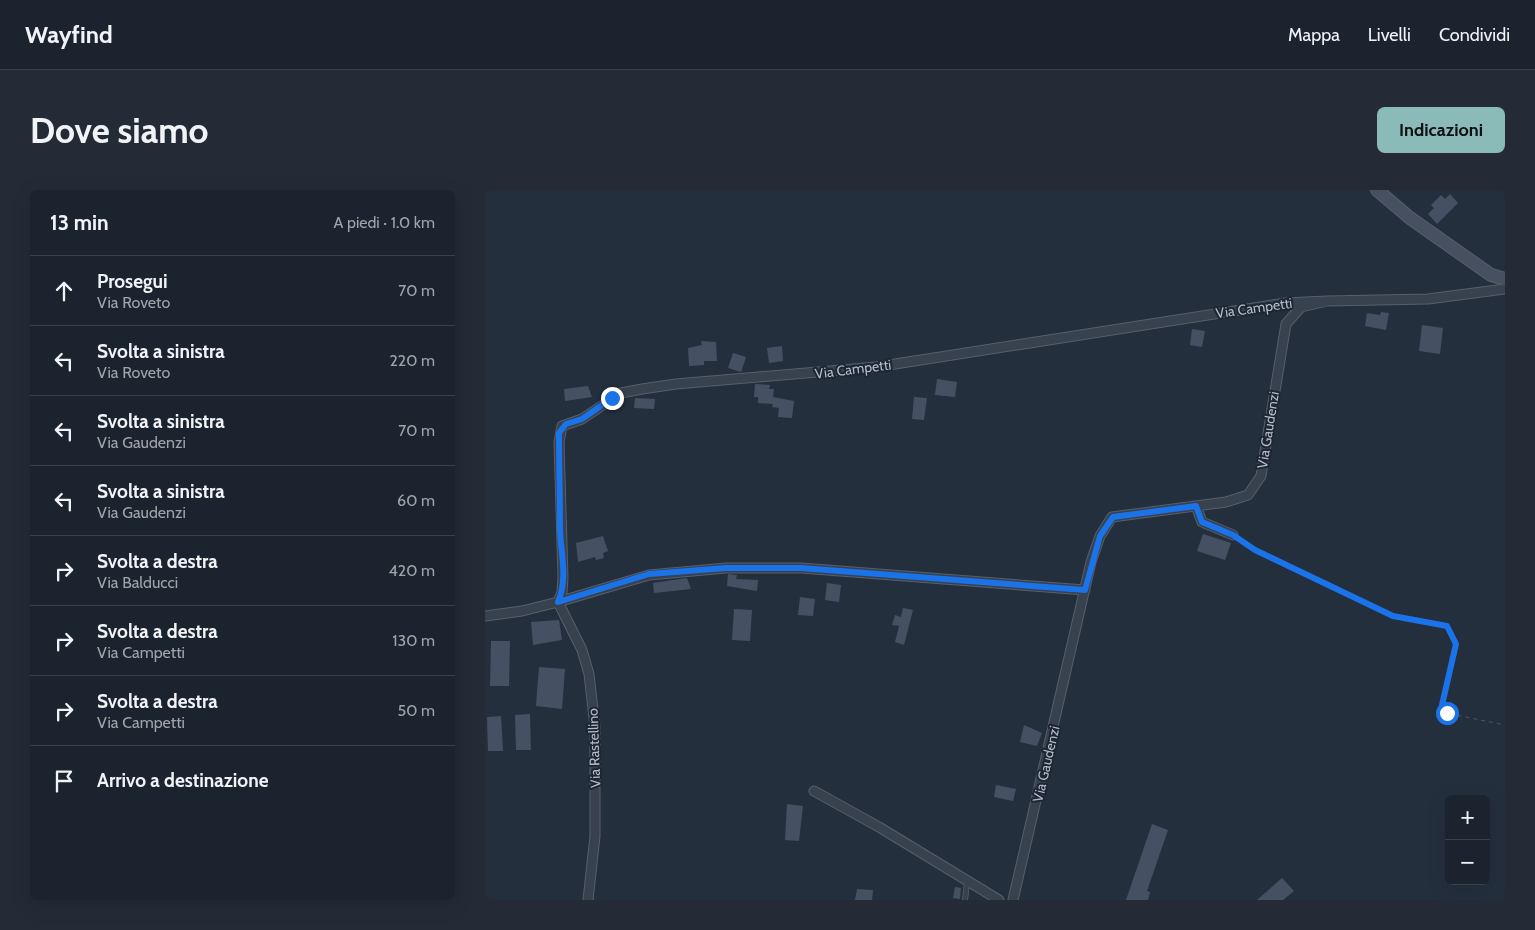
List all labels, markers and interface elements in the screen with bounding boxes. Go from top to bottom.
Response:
text: Wayfind [25,20,113,49]
text: Mappa [1288,24,1340,46]
text: Livelli [1368,24,1411,46]
text: Condividi [1439,24,1510,46]
button: Indicazioni [1377,107,1505,153]
text: Dove siamo [30,109,209,152]
text: 13 min [50,210,109,235]
text: A piedi · 1.0 km [334,213,435,232]
text: Prosegui [97,270,168,293]
icon: ahead [50,277,78,305]
text: 70 m [398,281,435,300]
text: Via Roveto [97,293,170,312]
street label: Via Campetti [1215,294,1293,322]
text: Svolta a sinistra [97,340,225,363]
icon: left [50,347,78,375]
text: 220 m [389,351,435,370]
street label: Via Campetti [814,355,892,383]
text: Via Roveto [97,363,170,382]
route end [601,387,624,410]
street label: Via Gaudenzi [1253,390,1283,470]
text: Svolta a sinistra [97,410,225,433]
icon: left [50,417,78,445]
text: 70 m [398,421,435,440]
text: Via Gaudenzi [97,433,186,452]
text: Svolta a sinistra [97,480,225,503]
icon: left [50,487,78,515]
text: 60 m [397,491,435,510]
text: Via Gaudenzi [97,503,186,522]
text: Svolta a destra [97,550,218,573]
icon: right [50,557,78,585]
text: 420 m [389,561,435,580]
text: Via Balducci [97,573,178,592]
text: Svolta a destra [97,620,218,643]
icon: right [50,627,78,655]
text: 130 m [392,631,435,650]
text: Via Campetti [97,643,185,662]
text: Svolta a destra [97,690,218,713]
icon: right [50,697,78,725]
text: 50 m [398,701,435,720]
route start [1436,702,1459,725]
street label: Via Rastellino [584,708,604,788]
text: Via Campetti [97,713,185,732]
street label: Via Gaudenzi [1028,724,1064,804]
icon: arrive [50,767,78,795]
text: Arrivo a destinazione [97,769,268,792]
map controls [1445,795,1490,885]
button: + [1445,795,1490,840]
button: − [1445,840,1490,885]

